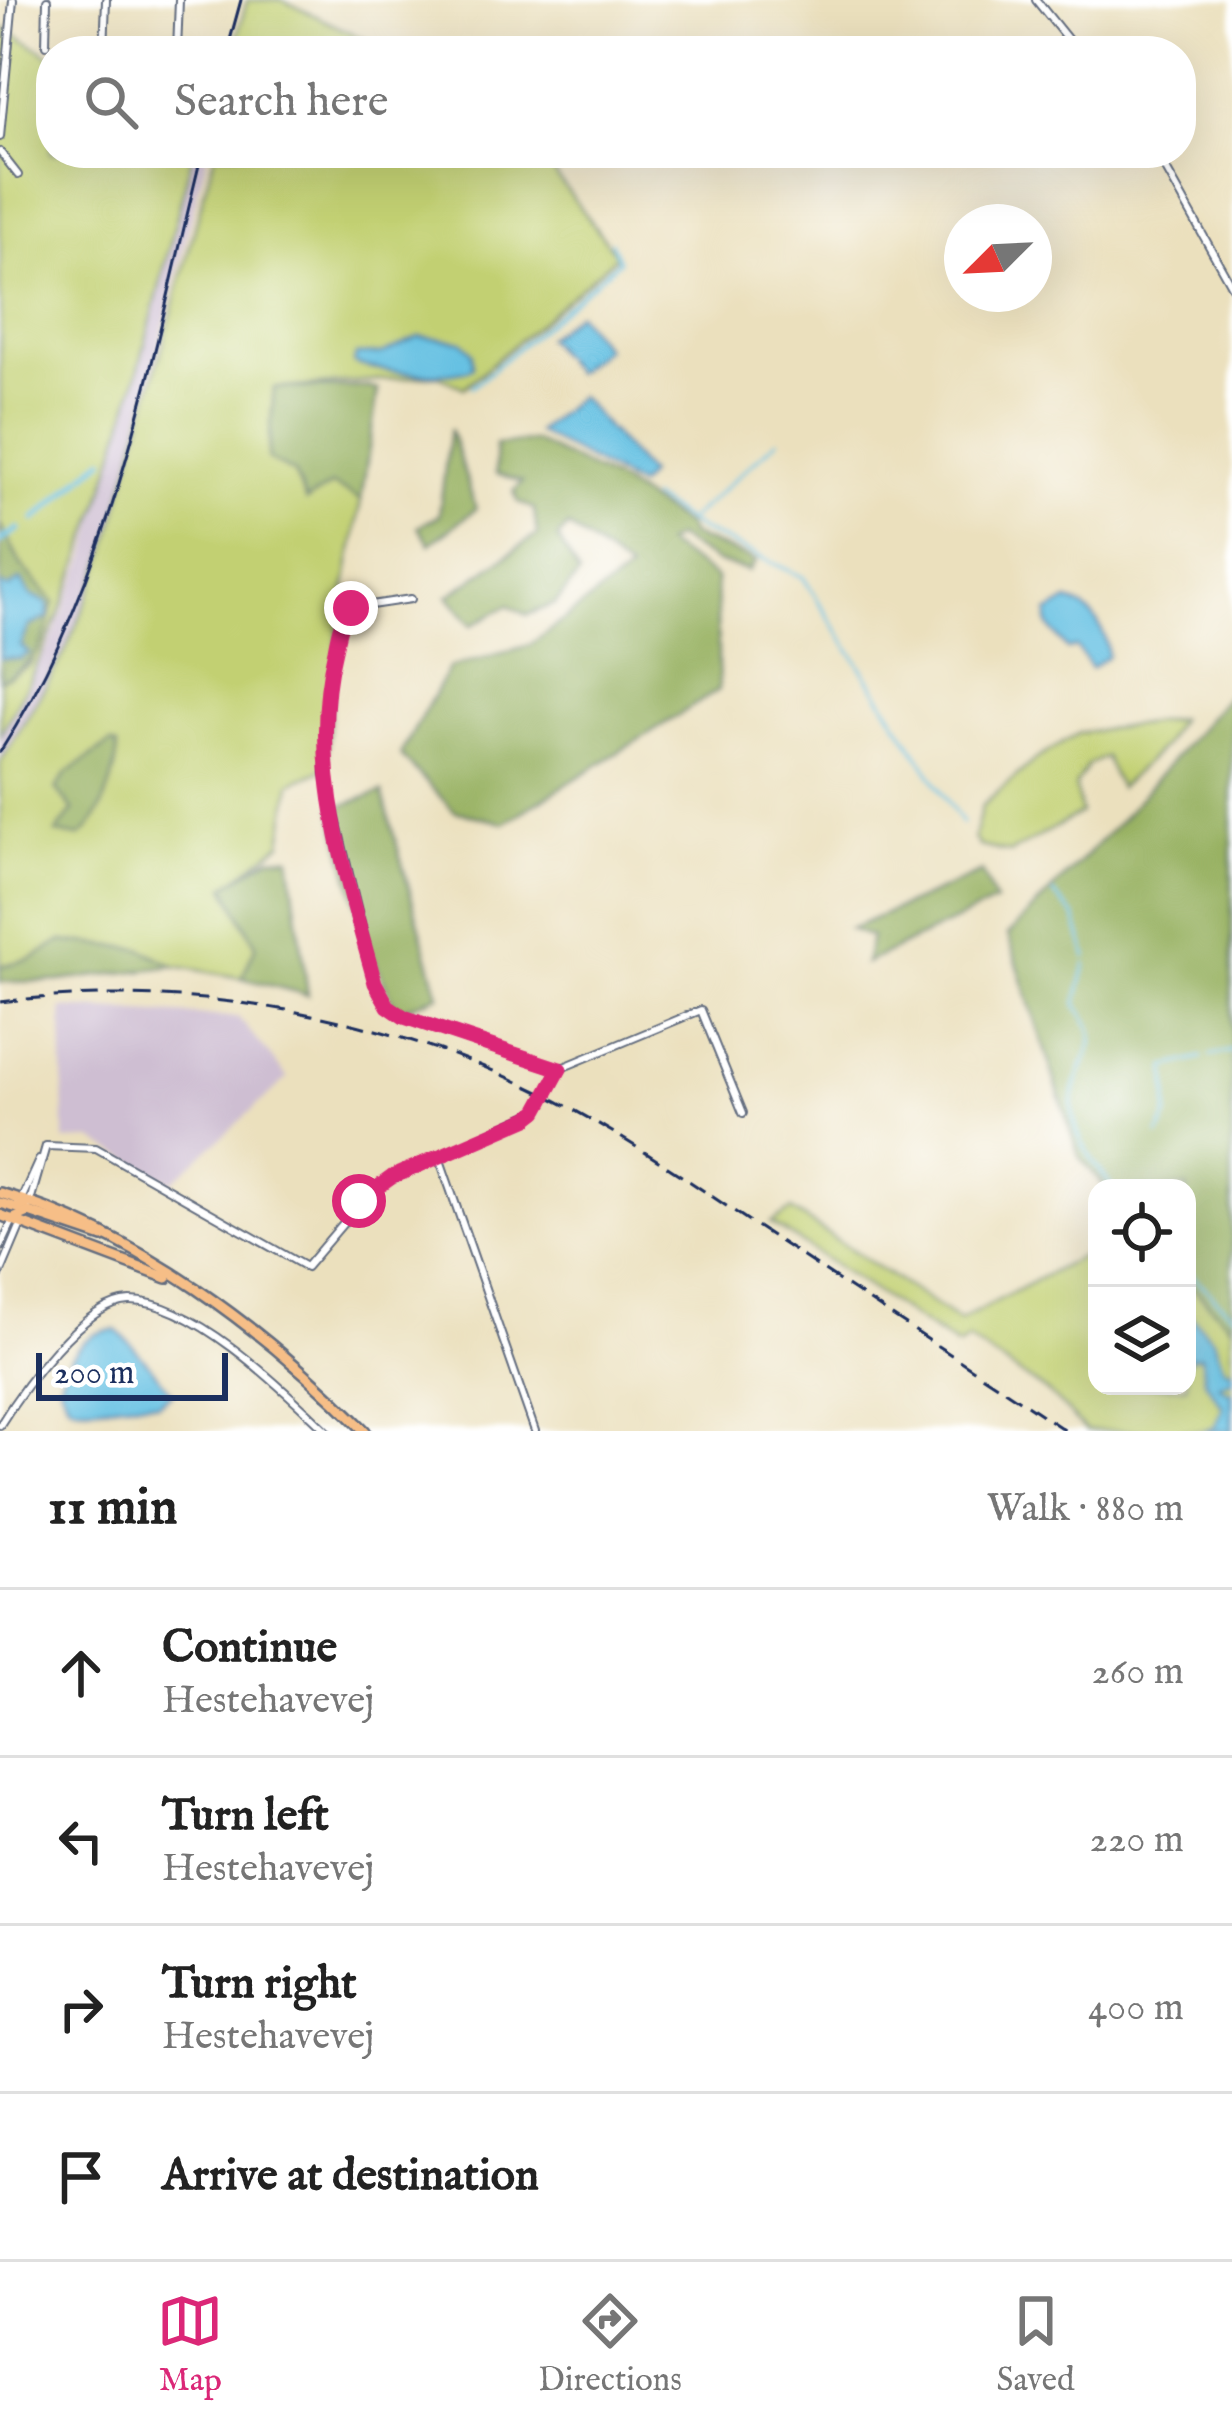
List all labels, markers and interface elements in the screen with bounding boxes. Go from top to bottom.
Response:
search box [36,36,1196,168]
icon: search [78,69,144,135]
text: Search here [174,74,388,131]
north arrow [944,204,1052,312]
route end [324,581,378,635]
route start [332,1174,386,1228]
map controls [1088,1179,1196,1395]
button: locate [1088,1179,1196,1287]
button: layers [1088,1287,1196,1395]
scale bar [36,1347,228,1400]
text: 200 m [54,1353,135,1395]
text: 11 min [48,1477,177,1542]
text: Walk · 880 m [987,1485,1184,1534]
text: Continue [162,1620,337,1677]
icon: ahead [48,1640,114,1706]
text: 260 m [1091,1648,1184,1697]
text: Hestehavevej [162,1677,374,1726]
text: Turn left [162,1788,329,1845]
icon: left [48,1808,114,1874]
text: 220 m [1090,1816,1184,1865]
text: Hestehavevej [162,1845,374,1894]
text: Turn right [162,1956,357,2013]
icon: right [48,1976,114,2042]
text: 400 m [1088,1984,1184,2033]
text: Hestehavevej [162,2013,374,2062]
icon: arrive [48,2144,114,2210]
text: Arrive at destination [162,2148,539,2205]
tab: Map [157,2288,223,2402]
tab: Directions [538,2288,682,2402]
tab: Saved [997,2288,1075,2402]

